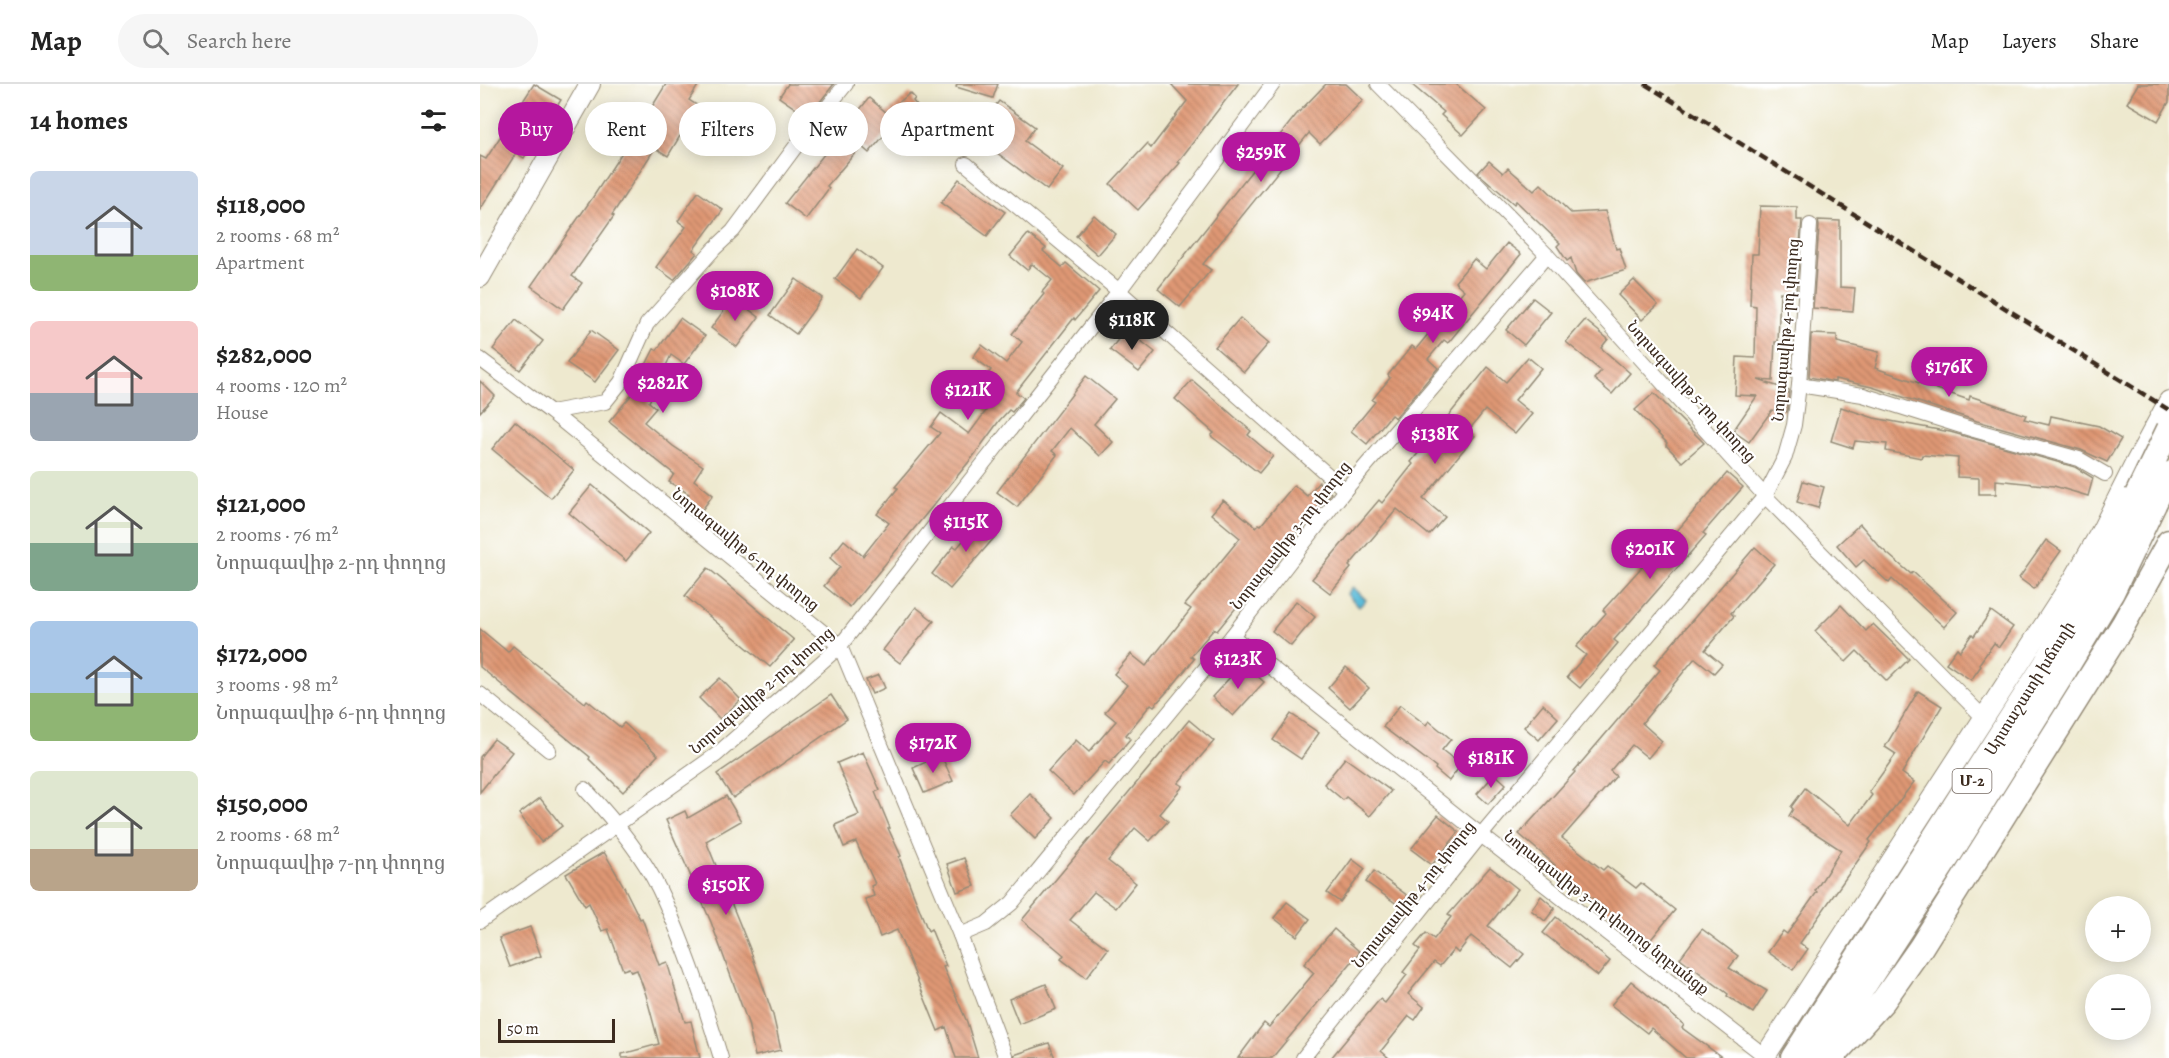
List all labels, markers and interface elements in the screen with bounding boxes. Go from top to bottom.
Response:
search box [118,14,538,68]
text: Map [30,22,82,60]
icon: search [139,25,172,58]
text: Search here [187,26,291,56]
text: Map [1930,27,1969,55]
text: Layers [2002,27,2057,55]
text: Share [2090,27,2139,55]
chip: Buy [498,102,573,156]
chip: Rent [585,102,667,156]
chip: Filters [679,102,776,156]
chip: New [788,102,868,156]
chip: Apartment [880,102,1015,156]
text: 14 homes [30,103,128,138]
icon: filters [417,104,450,137]
pin: $259K [1219,132,1303,183]
text: $259K [1236,138,1286,165]
text: $118,000 [216,187,305,222]
icon: home [78,195,150,267]
text: 2 rooms · 68 m² [216,222,340,249]
street label: Նորագավիթ 4-րդ փողոց [1767,238,1805,423]
text: Apartment [216,249,305,276]
pin: $108K [693,271,777,322]
text: $108K [710,277,760,304]
pin: $94K [1397,293,1469,344]
text: $94K [1412,299,1454,326]
pin: $118K [1090,300,1174,351]
text: $118K [1109,306,1155,333]
street label: Նորագավիթ 5-րդ փողոց [1622,316,1761,467]
text: $282,000 [216,337,312,372]
icon: home [78,345,150,417]
pin: $176K [1907,347,1991,398]
text: $176K [1925,353,1973,380]
pin: $282K [621,363,705,414]
text: $282K [637,369,689,396]
pin: $121K [926,370,1010,421]
text: 4 rooms · 120 m² [216,372,347,399]
text: $121K [945,376,991,403]
text: House [216,399,268,426]
pin: $138K [1393,414,1477,465]
text: $138K [1411,420,1459,447]
street label: Նորագավիթ 3-րդ փողոց [1226,457,1356,615]
street label: Նորագավիթ 6-րդ փողոց [667,483,824,616]
text: $121,000 [216,486,306,521]
icon: home [78,495,150,567]
pin: $115K [924,502,1008,553]
text: $115K [943,508,989,535]
text: 2 rooms · 76 m² [216,521,338,548]
pin: $201K [1608,529,1692,580]
text: $201K [1625,535,1675,562]
text: Նորագավիթ 2-րդ փողոց [216,549,446,576]
street label: Արտաշատի խճուղի [1980,617,2080,760]
street label: Նորագավիթ 2-րդ փողոց [685,622,838,759]
text: $172,000 [216,636,307,671]
pin: $123K [1196,639,1280,690]
icon: home [78,645,150,717]
text: $123K [1214,645,1262,672]
text: 3 rooms · 98 m² [216,671,338,698]
text: Նորագավիթ 6-րդ փողոց [216,699,446,726]
pin: $172K [891,723,975,774]
text: $172K [909,729,957,756]
pin: $181K [1449,738,1533,789]
text: $181K [1468,744,1514,771]
road number: Մ-2 [1952,769,1992,793]
text: $150,000 [216,786,308,821]
icon: home [78,795,150,867]
street label: Նորագավիթ 4-րդ փողոց [1347,816,1480,973]
text: 2 rooms · 68 m² [216,821,340,848]
street label: Նորագավիթ 3-րդ փողոց նրբանցք [1499,826,1714,1000]
text: Նորագավիթ 7-րդ փողոց [216,849,445,876]
pin: $150K [684,865,768,916]
text: $150K [702,871,750,898]
map controls [2085,896,2151,1040]
button: + [2085,896,2151,962]
button: − [2085,974,2151,1040]
scale bar [498,1016,615,1044]
text: 50 m [507,1018,539,1040]

